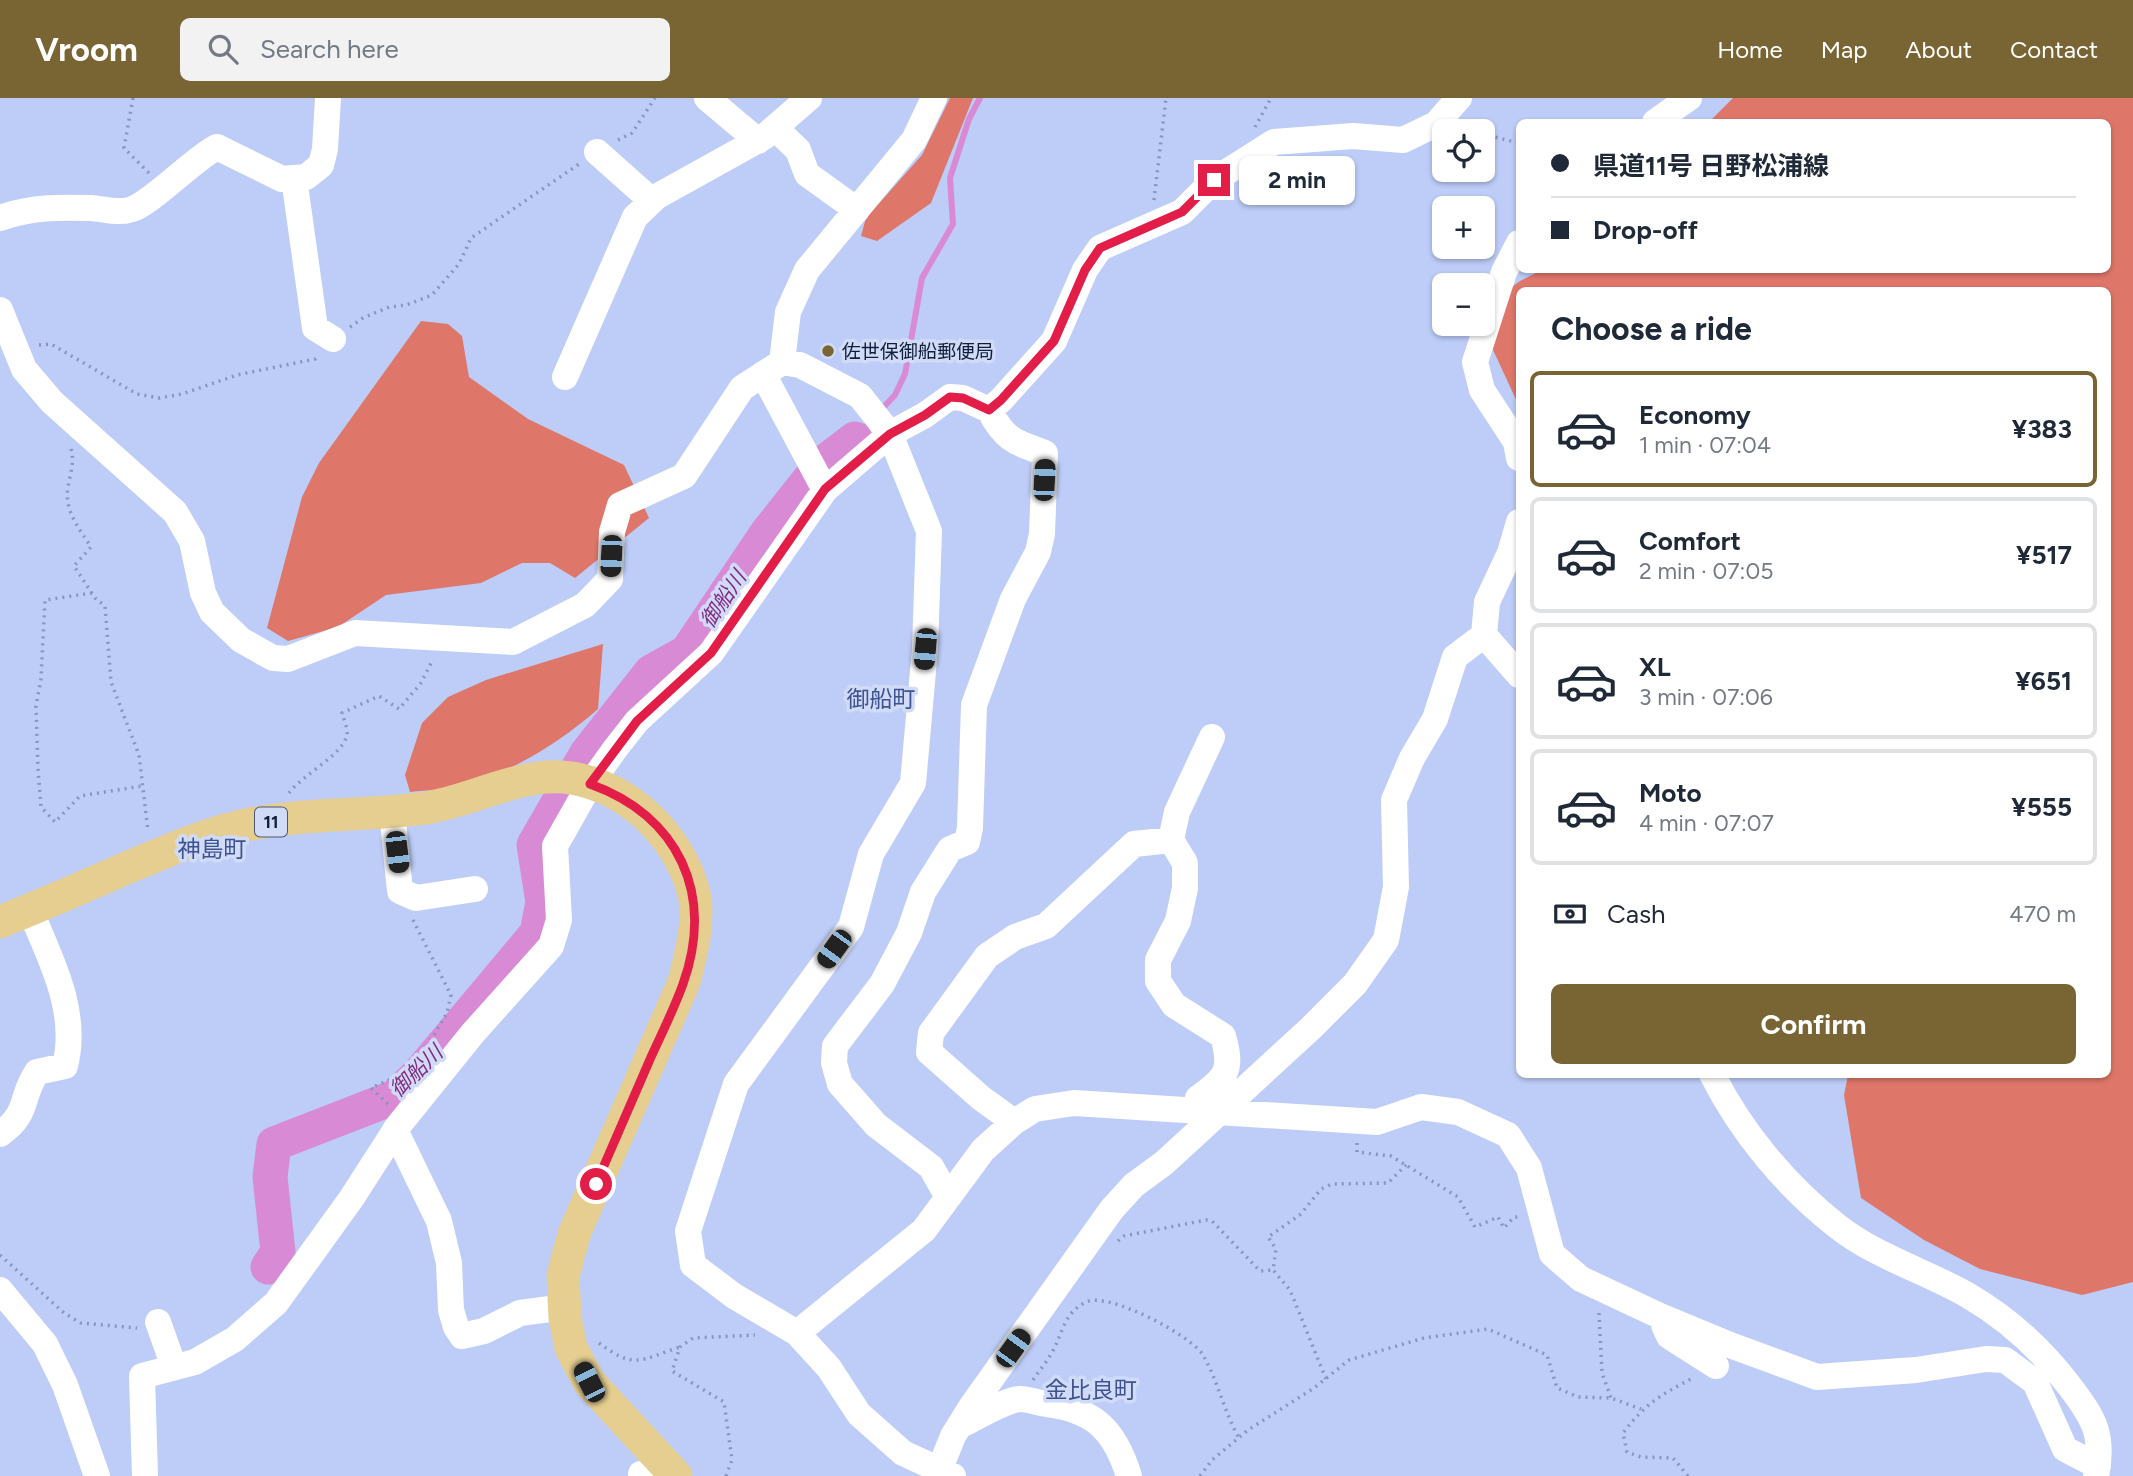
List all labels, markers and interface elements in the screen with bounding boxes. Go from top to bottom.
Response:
search box [180,18,670,81]
text: Vroom [35,30,138,69]
icon: search [204,30,242,68]
text: Search here [260,33,399,65]
text: Home [1717,35,1783,64]
text: Map [1821,35,1867,64]
text: About [1905,35,1972,64]
text: Contact [2010,35,2098,64]
map controls [1432,119,1495,336]
button: locate [1432,119,1495,182]
text: 県道11号 日野松浦線 [1593,150,1829,182]
callout: 2 min [1238,155,1354,204]
route end [1198,164,1230,196]
text: 2 min [1268,166,1326,194]
button: + [1432,196,1495,259]
text: Drop-off [1593,214,1698,246]
button: − [1432,273,1495,336]
text: Choose a ride [1551,310,1752,348]
place label: 佐世保御船郵便局 [842,340,994,363]
marker: 佐世保御船郵便局 [820,343,836,359]
icon: car [1555,398,1618,461]
text: Economy [1639,399,1751,431]
text: ¥383 [2012,413,2072,445]
text: 1 min · 07:04 [1639,431,1771,459]
car [1033,458,1056,502]
icon: car [1555,524,1618,587]
text: Comfort [1639,525,1741,557]
car [600,534,623,578]
text: ¥517 [2016,539,2072,571]
text: 2 min · 07:05 [1639,557,1773,585]
water label: 御船川 [695,564,752,632]
car [913,627,938,671]
icon: car [1555,650,1618,713]
text: XL [1639,651,1671,683]
text: ¥651 [2015,665,2072,697]
text: 3 min · 07:06 [1639,683,1773,711]
district label: 御船町 [847,685,916,713]
icon: car [1555,776,1618,839]
text: Moto [1639,777,1702,809]
text: ¥555 [2011,791,2072,823]
road number: 11 [255,808,287,836]
text: 4 min · 07:07 [1639,809,1774,837]
car [385,830,410,874]
district label: 神島町 [178,835,247,863]
icon: cash [1551,895,1589,933]
text: Cash [1607,898,1666,930]
text: 470 m [2009,900,2076,928]
car [814,926,855,972]
button: Confirm [1551,984,2076,1064]
water label: 御船川 [385,1039,449,1102]
route start [580,1168,612,1200]
car [993,1325,1034,1371]
car [571,1359,608,1405]
district label: 金比良町 [1045,1376,1137,1404]

